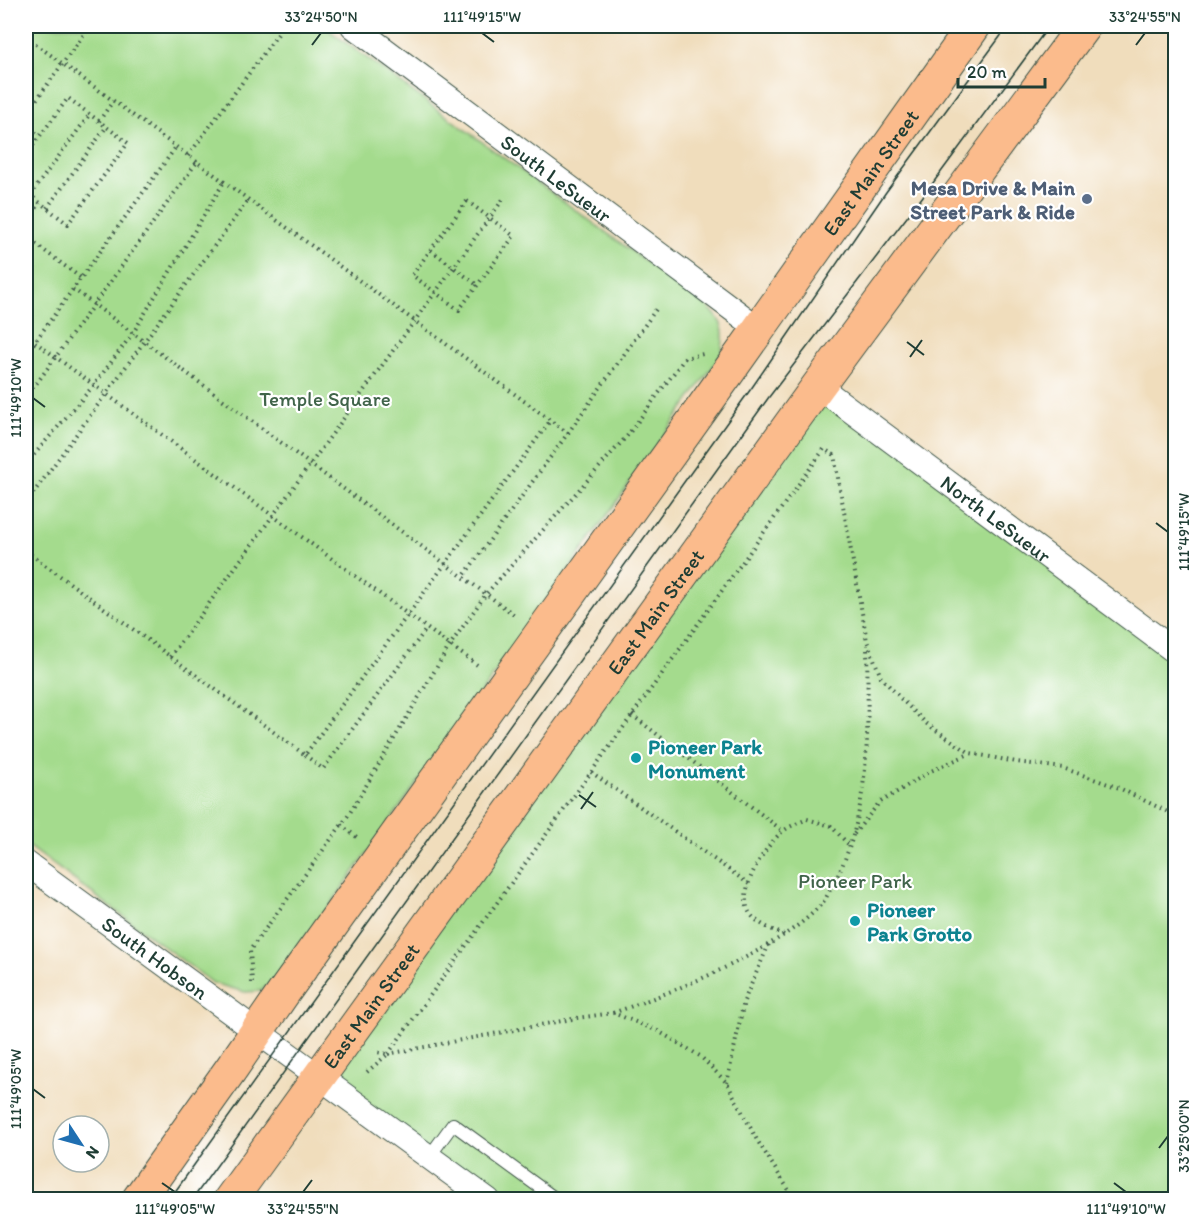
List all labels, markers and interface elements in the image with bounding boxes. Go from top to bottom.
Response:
text: 33°24'50"N [284,8,358,26]
text: 111°49'15"W [443,8,521,26]
text: 33°24'55"N [1109,8,1181,26]
scale bar [958,51,1045,89]
text: 20 m [967,61,1007,83]
street label: East Main Street [817,104,924,240]
street label: South LeSueur [496,129,617,228]
place label: Mesa Drive & Main Street Park & Ride [910,175,1075,224]
marker: Mesa Drive & Main Street Park & Ride [1080,192,1094,206]
text: 111°49'10"W [7,358,25,438]
park label: Temple Square [259,386,391,411]
street label: North LeSueur [936,469,1057,568]
text: 111°49'15"W [1175,493,1193,571]
street label: East Main Street [601,544,709,679]
place label: Pioneer Park Monument [648,734,763,783]
marker: Pioneer Park Monument [629,751,643,765]
park label: Pioneer Park [798,868,912,893]
place label: Pioneer Park Grotto [867,897,972,946]
street label: South Hobson [97,910,213,1004]
marker: Pioneer Park Grotto [848,914,862,928]
street label: East Main Street [317,938,424,1073]
text: 111°49'05"W [7,1049,25,1129]
text: 33°25'00"N [1175,1099,1193,1173]
north arrow [51,1114,111,1174]
text: N [82,1143,104,1162]
text: 111°49'05"W [135,1200,215,1218]
text: 33°24'55"N [267,1200,339,1218]
text: 111°49'10"W [1086,1200,1166,1218]

